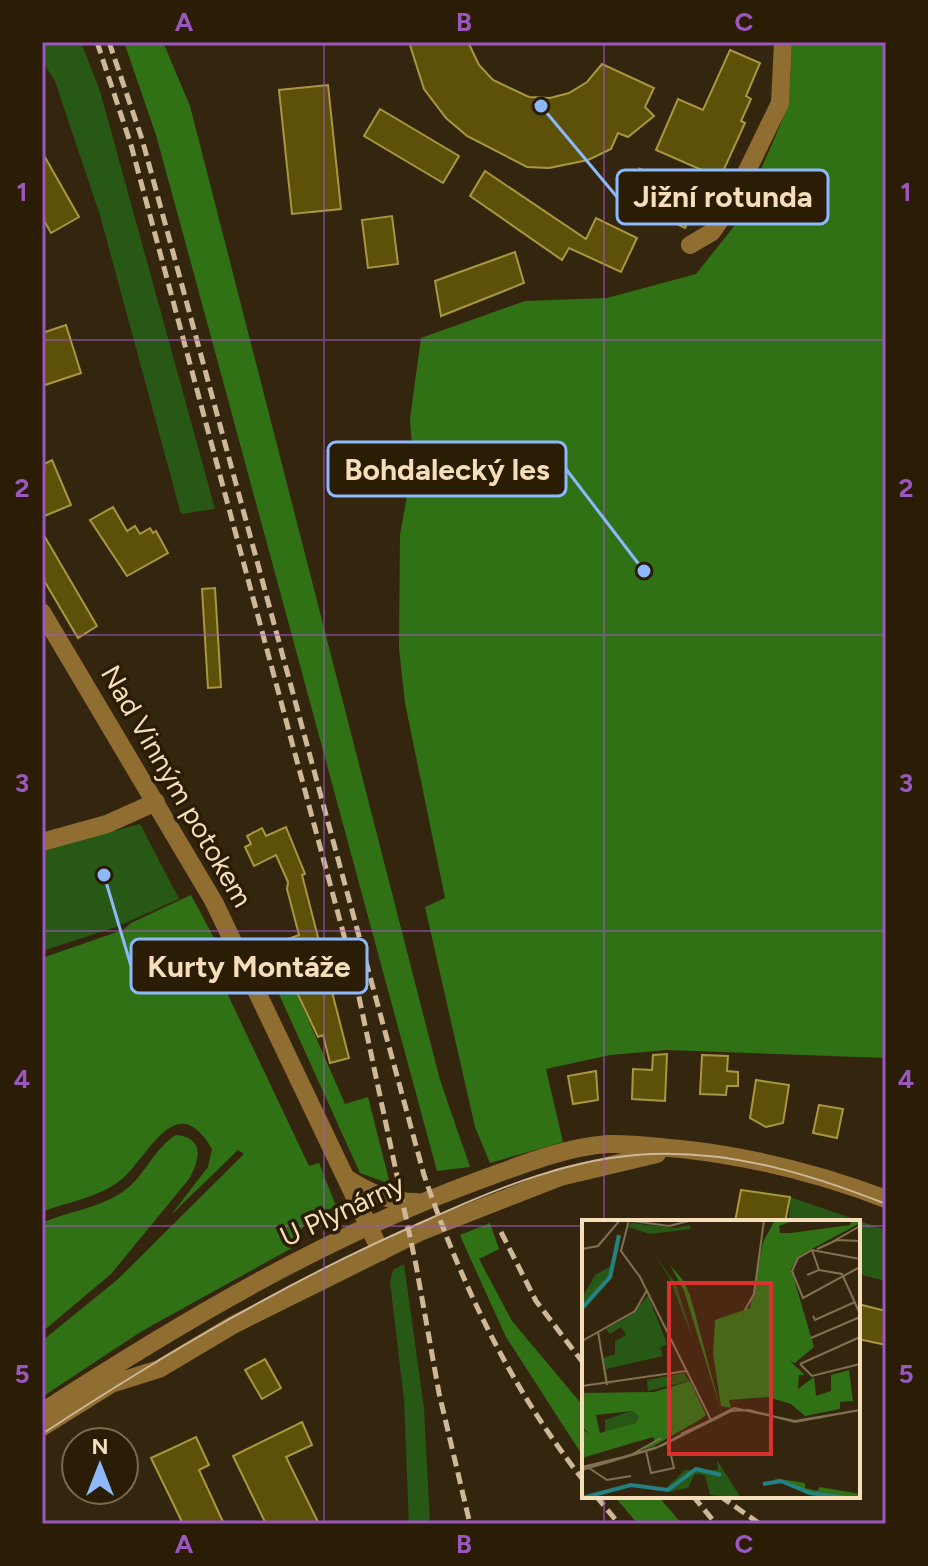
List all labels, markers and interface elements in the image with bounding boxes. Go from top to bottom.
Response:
text: A [175,6,194,38]
text: B [456,6,472,38]
text: C [735,6,754,38]
callout: Jižní rotunda [617,170,828,224]
text: 1 [17,176,27,208]
text: 1 [901,176,911,208]
text: Jižní rotunda [633,178,813,215]
callout: Bohdalecký les [328,442,566,496]
text: Bohdalecký les [344,451,550,488]
text: 2 [14,472,30,504]
text: 2 [898,472,914,504]
street label: Nad Vinným potokem [94,659,260,913]
text: 3 [15,767,29,799]
text: 3 [899,767,913,799]
callout: Kurty Montáže [131,939,367,993]
text: Kurty Montáže [147,948,351,985]
text: 4 [14,1063,30,1095]
text: 4 [898,1063,914,1095]
street label: U Plynárny [274,1166,410,1254]
inset map [582,1220,860,1498]
text: 5 [14,1358,30,1390]
text: 5 [898,1358,914,1390]
north arrow [60,1426,140,1506]
text: N [91,1433,109,1460]
text: A [175,1528,194,1560]
text: B [456,1528,472,1560]
text: C [735,1528,754,1560]

